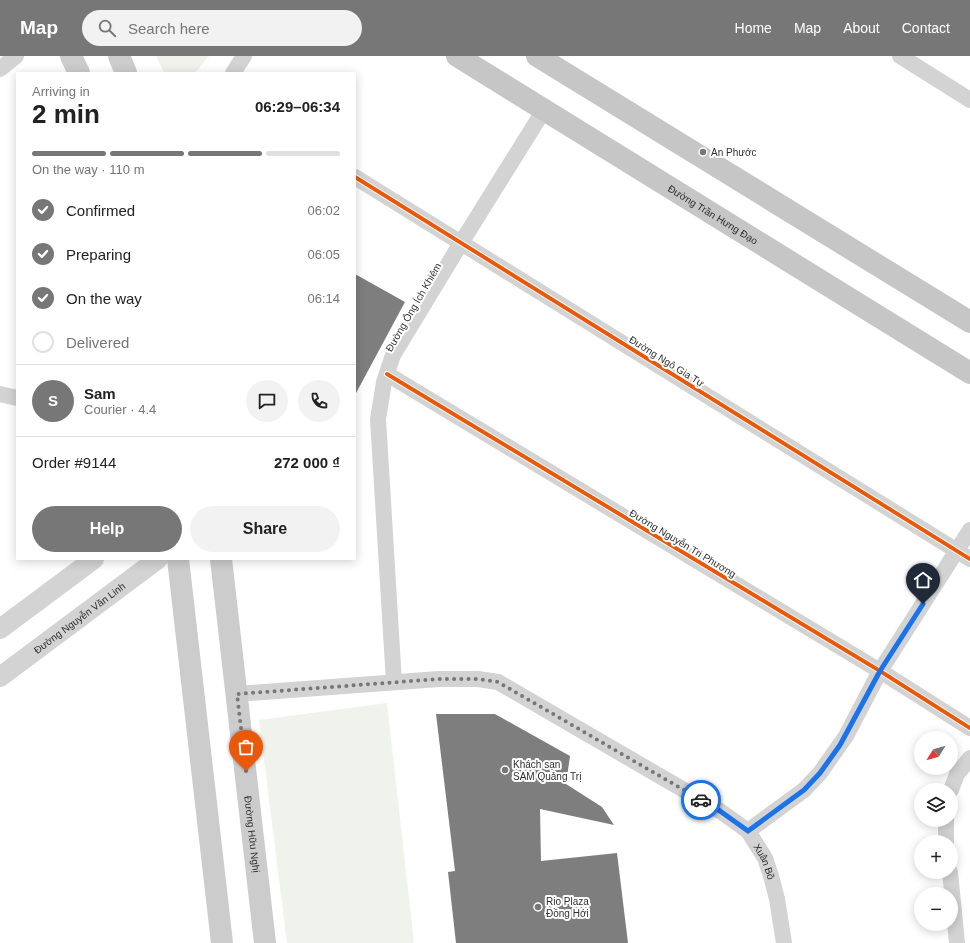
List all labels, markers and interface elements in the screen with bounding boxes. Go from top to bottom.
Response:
search box [82,10,362,46]
text: Map [20,17,58,38]
icon: search [96,17,118,39]
text: Search here [128,20,210,37]
text: Home [735,20,772,36]
text: Map [794,20,821,36]
text: About [843,20,880,36]
text: Contact [902,20,950,36]
text: Arriving in [32,84,90,99]
text: 06:29–06:34 [255,98,340,115]
text: 2 min [32,99,100,129]
marker: An Phước [698,147,708,157]
place label: An Phước [711,147,757,158]
text: On the way · 110 m [32,162,144,177]
street label: Đường Trần Hưng Đạo [666,183,760,247]
icon: check [32,199,54,221]
text: Confirmed [66,202,135,219]
text: 06:02 [307,203,340,218]
icon: check [32,243,54,265]
text: Preparing [66,246,131,263]
text: 06:05 [307,247,340,262]
street label: Đường Ông Ích Khiêm [383,260,443,354]
icon: check [32,287,54,309]
text: On the way [66,290,142,307]
text: 06:14 [307,291,340,306]
text: Delivered [66,334,129,351]
street label: Đường Ngô Gia Tự [627,334,707,389]
button: chat [246,380,288,422]
button: phone [298,380,340,422]
text: Sam [84,385,116,402]
text: S [48,392,58,409]
text: Courier · 4.4 [84,402,156,417]
text: Order #9144 [32,454,116,471]
text: 272 000 ₫ [274,454,340,471]
button: Help [32,506,182,552]
button: Share [190,506,340,552]
street label: Đường Nguyễn Tri Phương [628,506,738,580]
pin [906,563,940,604]
icon: home [912,569,934,591]
street label: Đường Nguyễn Văn Linh [32,580,127,656]
pin [229,730,263,771]
north arrow [914,731,958,775]
map controls [914,731,958,931]
icon: bag [235,736,257,758]
place label: Khách sạn SAM Quảng Trị [513,759,581,782]
marker: Khách sạn SAM Quảng Trị [500,765,510,775]
courier [681,780,721,820]
button: layers [914,783,958,827]
icon: car [690,789,712,811]
street label: Đường Hữu Nghị [242,795,262,873]
button: + [914,835,958,879]
street label: Xuân Bồ [751,842,777,881]
button: − [914,887,958,931]
place label: Rio Plaza Đồng Hới [546,896,589,919]
marker: Rio Plaza Đồng Hới [533,902,543,912]

